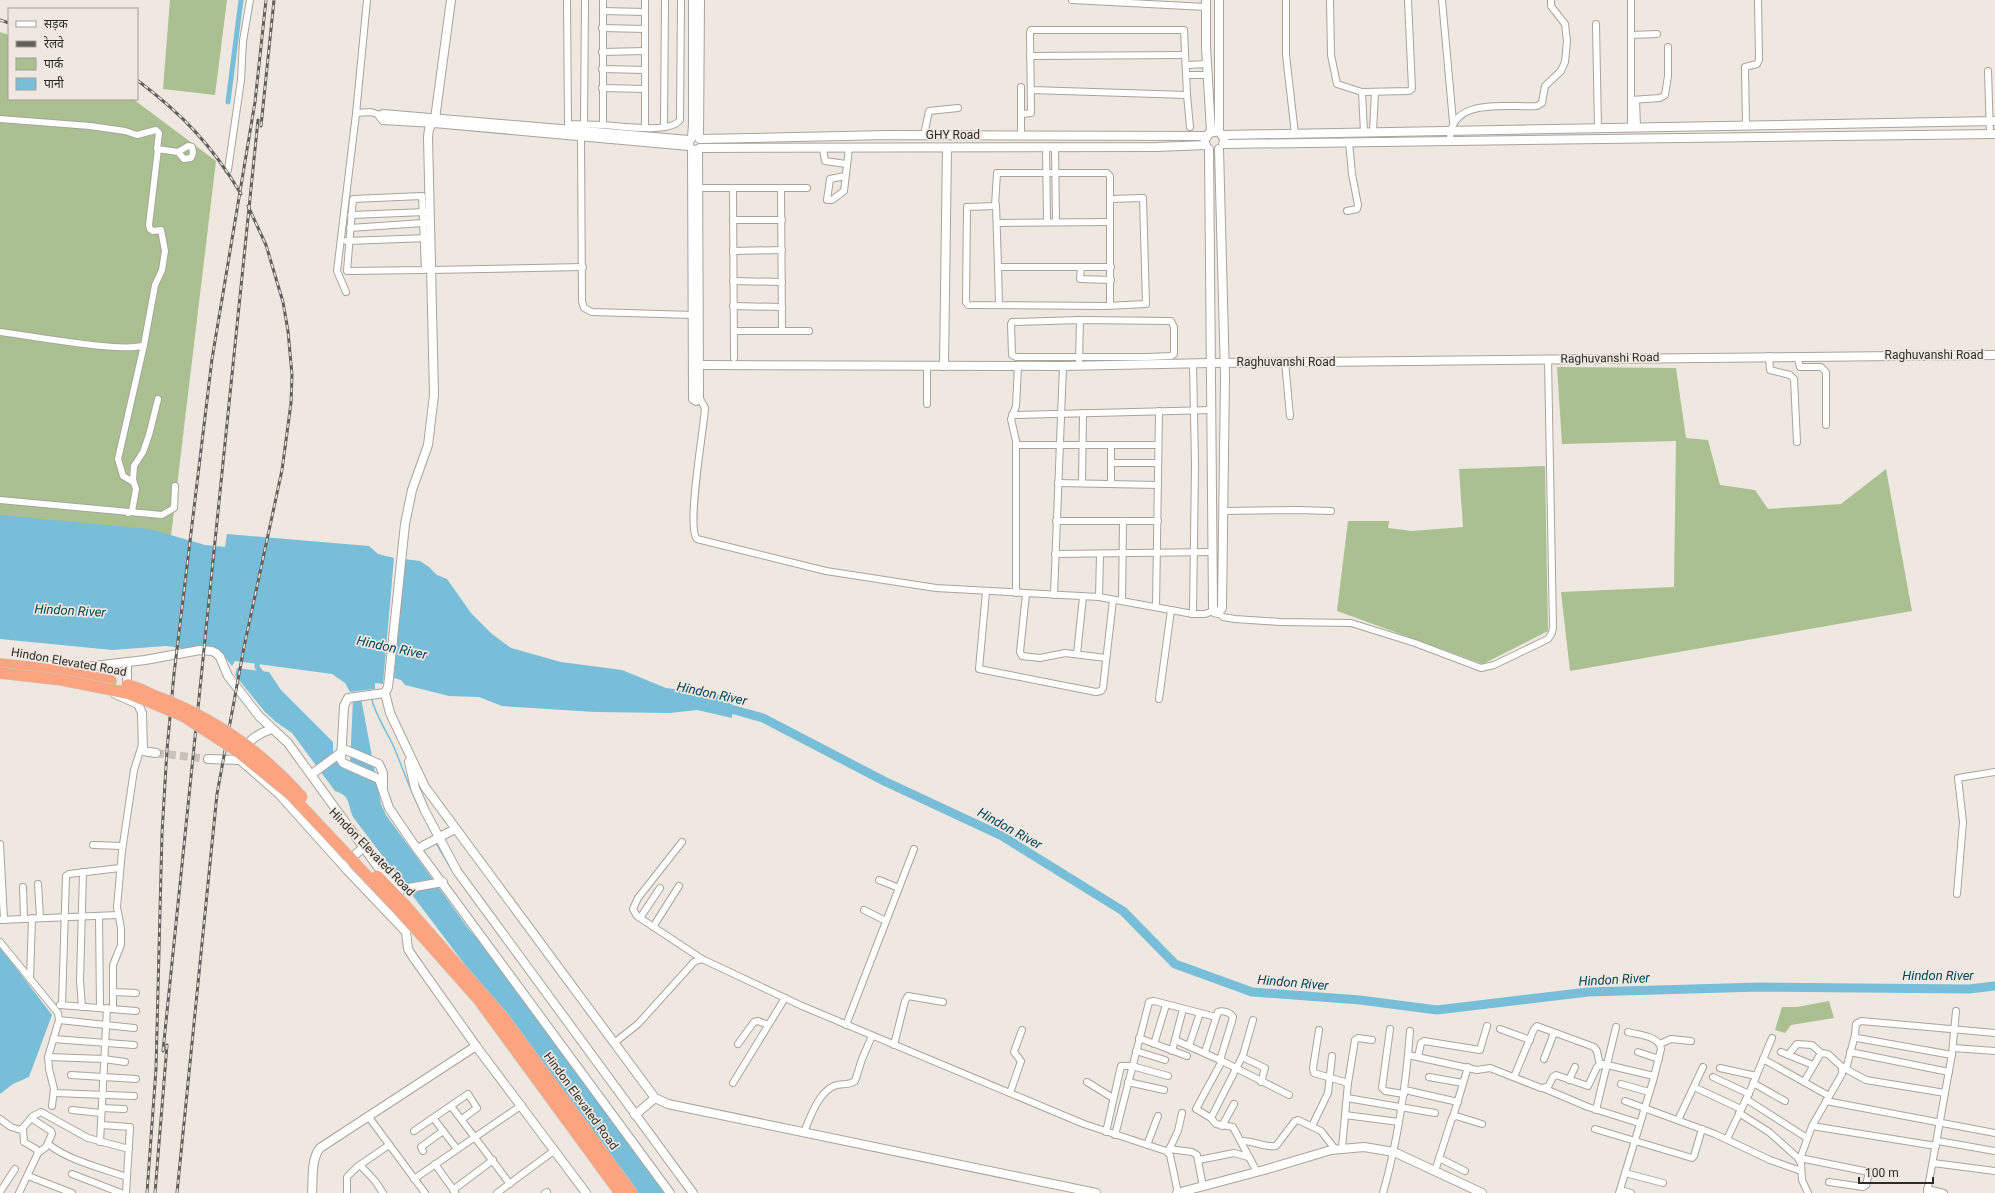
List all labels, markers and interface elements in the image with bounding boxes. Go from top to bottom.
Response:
legend [8,8,138,100]
text: सड़क [44,17,69,31]
text: रेलवे [44,36,64,51]
text: पार्क [44,57,64,71]
text: पानी [44,76,65,91]
street label: GHY Road [926,128,980,142]
street label: Raghuvanshi Road [1885,348,1984,362]
street label: Raghuvanshi Road [1560,350,1660,366]
street label: Raghuvanshi Road [1237,355,1336,369]
water label: Hindon River [34,601,107,620]
water label: Hindon River [355,633,429,662]
street label: Hindon Elevated Road [10,645,128,679]
water label: Hindon River [675,679,749,708]
street label: Hindon Elevated Road [326,805,418,899]
water label: Hindon River [975,805,1045,853]
water label: Hindon River [1902,968,1974,983]
water label: Hindon River [1578,970,1651,989]
water label: Hindon River [1257,972,1330,993]
street label: Hindon Elevated Road [541,1049,621,1153]
scale bar [1859,1159,1933,1185]
text: 100 m [1865,1166,1899,1180]

